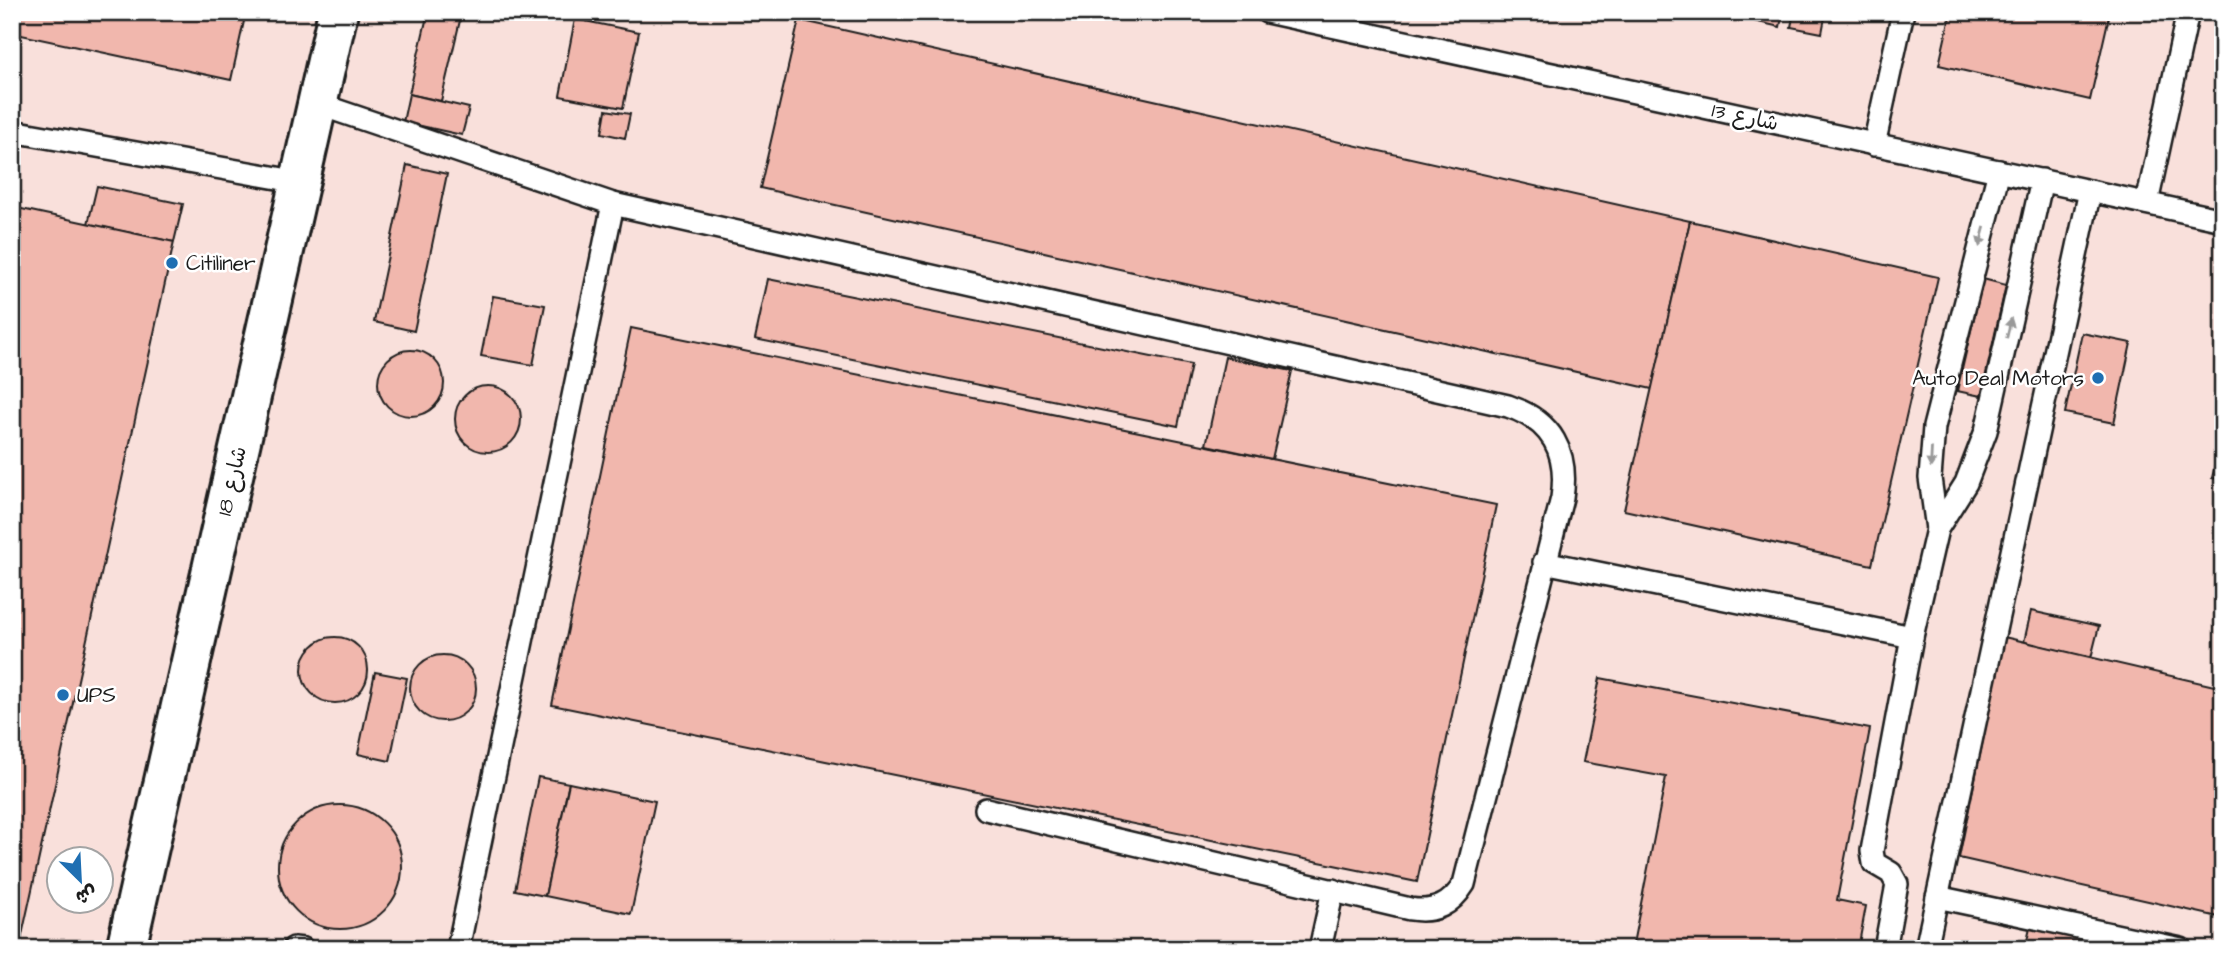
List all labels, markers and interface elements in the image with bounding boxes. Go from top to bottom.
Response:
street label: شارع 13 [1709,96,1781,138]
one-way arrow [1976,226,1987,248]
place label: Citiliner [186,249,256,278]
marker: Citiliner [164,255,180,271]
one-way arrow [2003,317,2014,339]
place label: Auto Deal Motors [1912,364,2084,393]
marker: Auto Deal Motors [2090,370,2106,386]
street label: شارع 18 [210,444,254,518]
one-way arrow [1925,447,1936,469]
place label: UPS [77,681,116,710]
marker: UPS [55,687,71,703]
north arrow [46,846,116,916]
text: ش [71,878,101,911]

